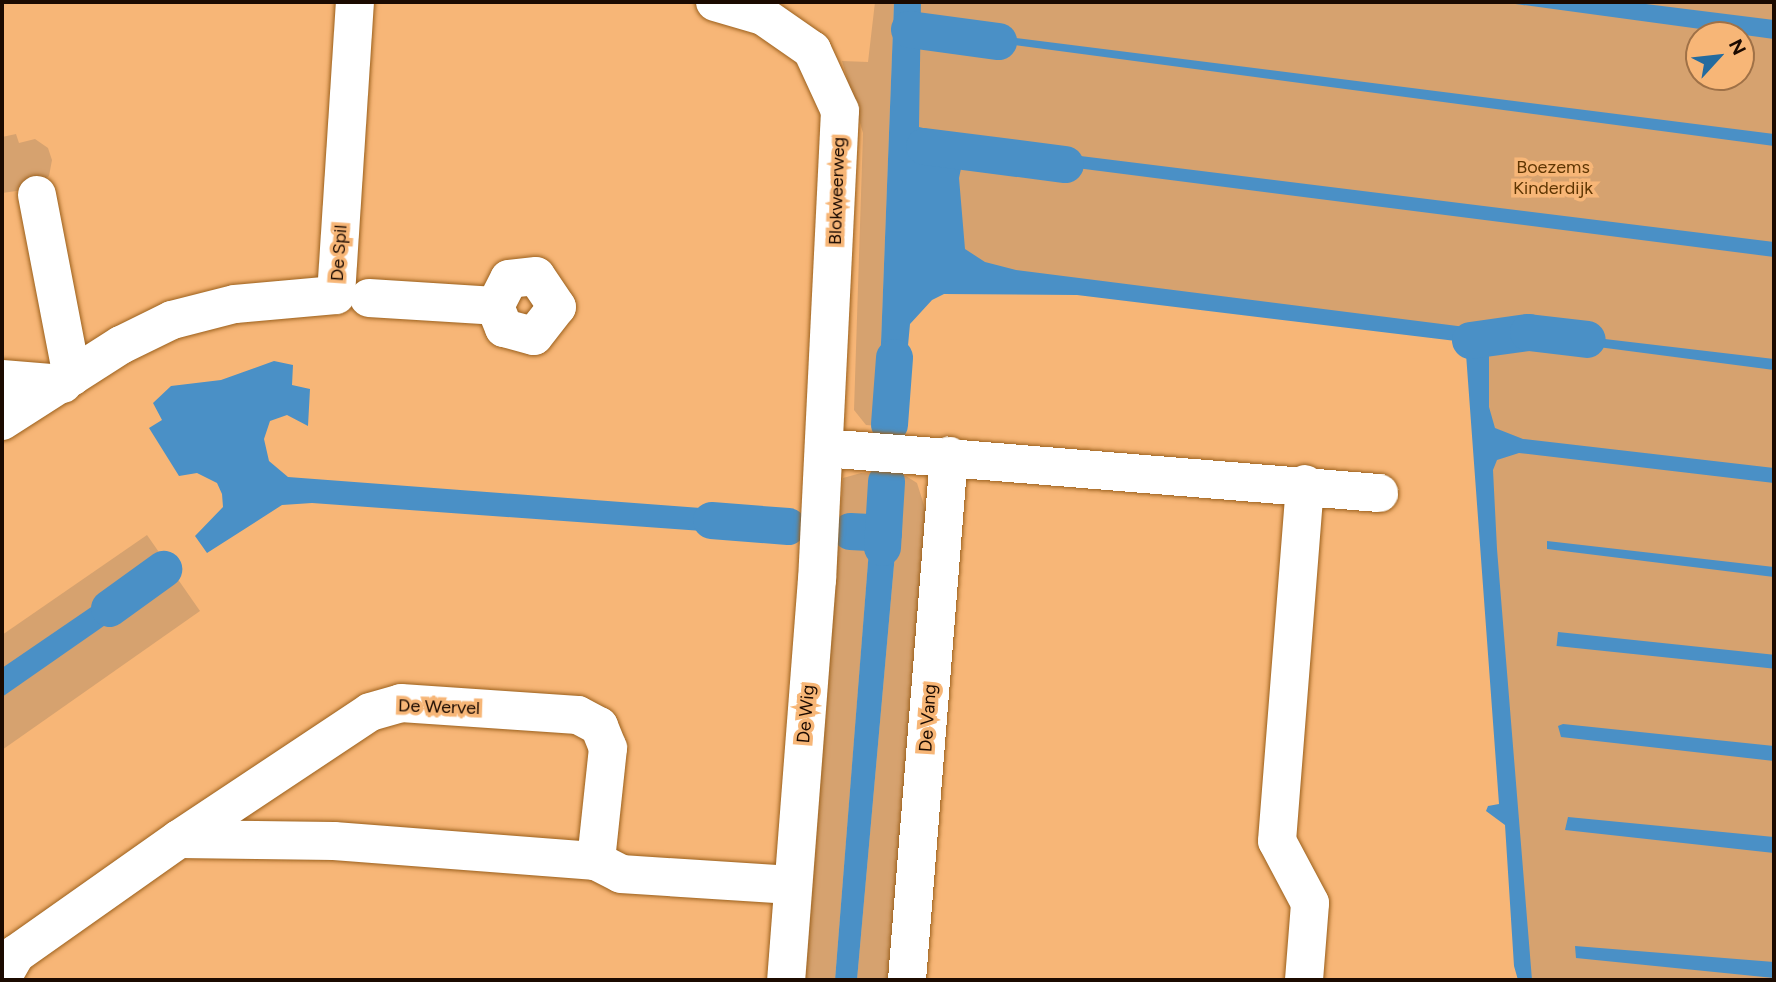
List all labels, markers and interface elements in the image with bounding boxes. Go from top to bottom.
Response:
north arrow [1685,21,1755,91]
text: N [1724,35,1751,59]
street label: Blokweerweg [824,137,850,245]
park label: Boezems Kinderdijk [1513,157,1593,200]
street label: De Spil [326,224,352,282]
street label: De Vang [915,683,941,753]
street label: De Wig [793,684,819,744]
street label: De Wervel [398,695,480,719]

